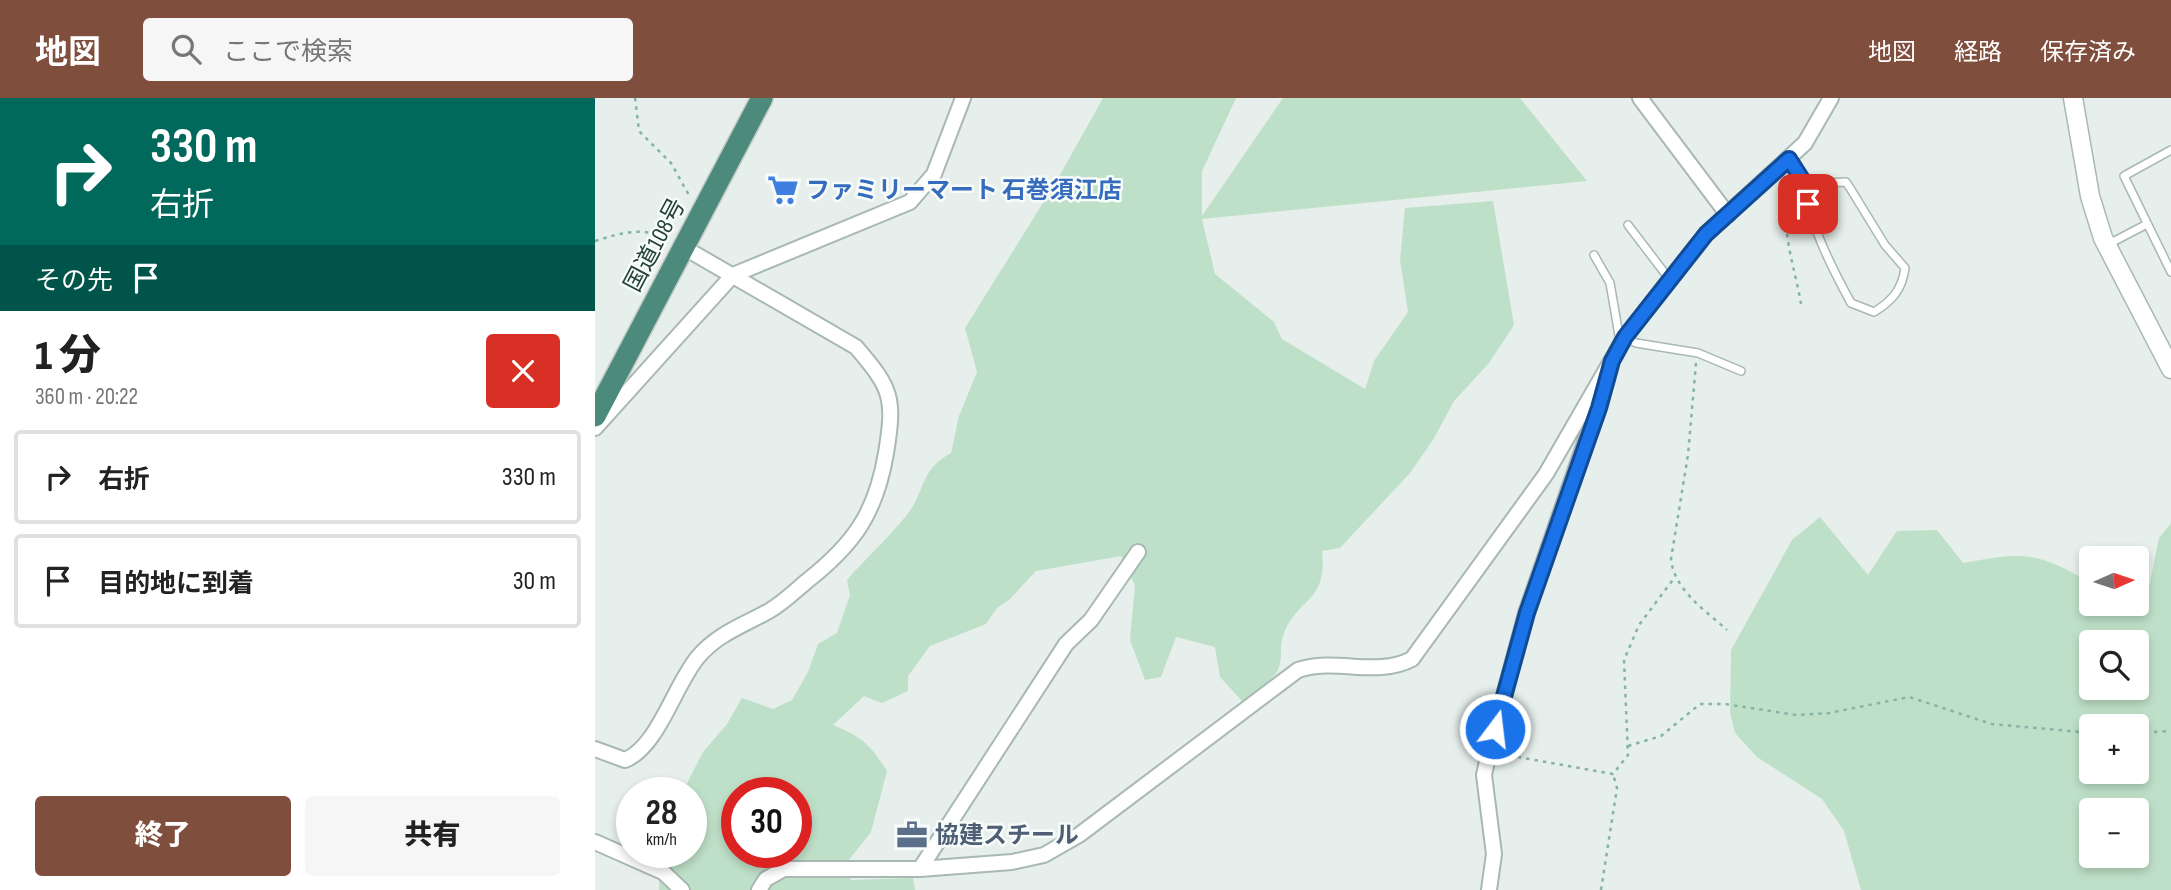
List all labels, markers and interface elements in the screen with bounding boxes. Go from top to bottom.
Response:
search box [143,18,633,81]
icon: search [167,30,205,68]
text: 地図 [35,33,101,73]
text: ここで検索 [223,37,353,68]
text: 地図 [1868,38,1916,67]
text: 経路 [1954,38,2002,67]
text: 保存済み [2040,38,2136,67]
text: 330 m [150,118,257,177]
icon: right [35,126,126,217]
supermarket icon: ファミリーマート 石巻須江店 [766,173,800,207]
pin [1778,174,1838,234]
place label: ファミリーマート 石巻須江店 [806,176,1122,205]
icon: arrive [1789,185,1827,223]
text: 右折 [150,186,214,225]
street label: 国道108号 [618,193,692,297]
icon: arrive [127,259,165,297]
text: その先 [35,266,113,297]
text: 1 分 [35,331,101,382]
button: close [486,334,560,408]
text: 360 m · 20:22 [35,383,138,411]
icon: right [39,458,77,496]
text: 330 m [502,462,556,493]
text: 右折 [98,465,150,496]
north arrow [2079,546,2149,616]
map controls [2079,546,2149,868]
icon: arrive [39,562,77,600]
text: 30 m [513,566,556,597]
text: 目的地に到着 [98,569,254,600]
button: search [2079,630,2149,700]
position arrow [1458,692,1532,766]
button: + [2079,714,2149,784]
speed limit sign: 30 [721,777,812,868]
text: 28 [646,792,677,835]
button: 終了 [35,796,291,876]
button: 共有 [305,796,560,876]
button: − [2079,798,2149,868]
office icon: 協建スチール [895,818,929,852]
place label: 協建スチール [935,821,1079,850]
text: km/h [646,829,677,850]

